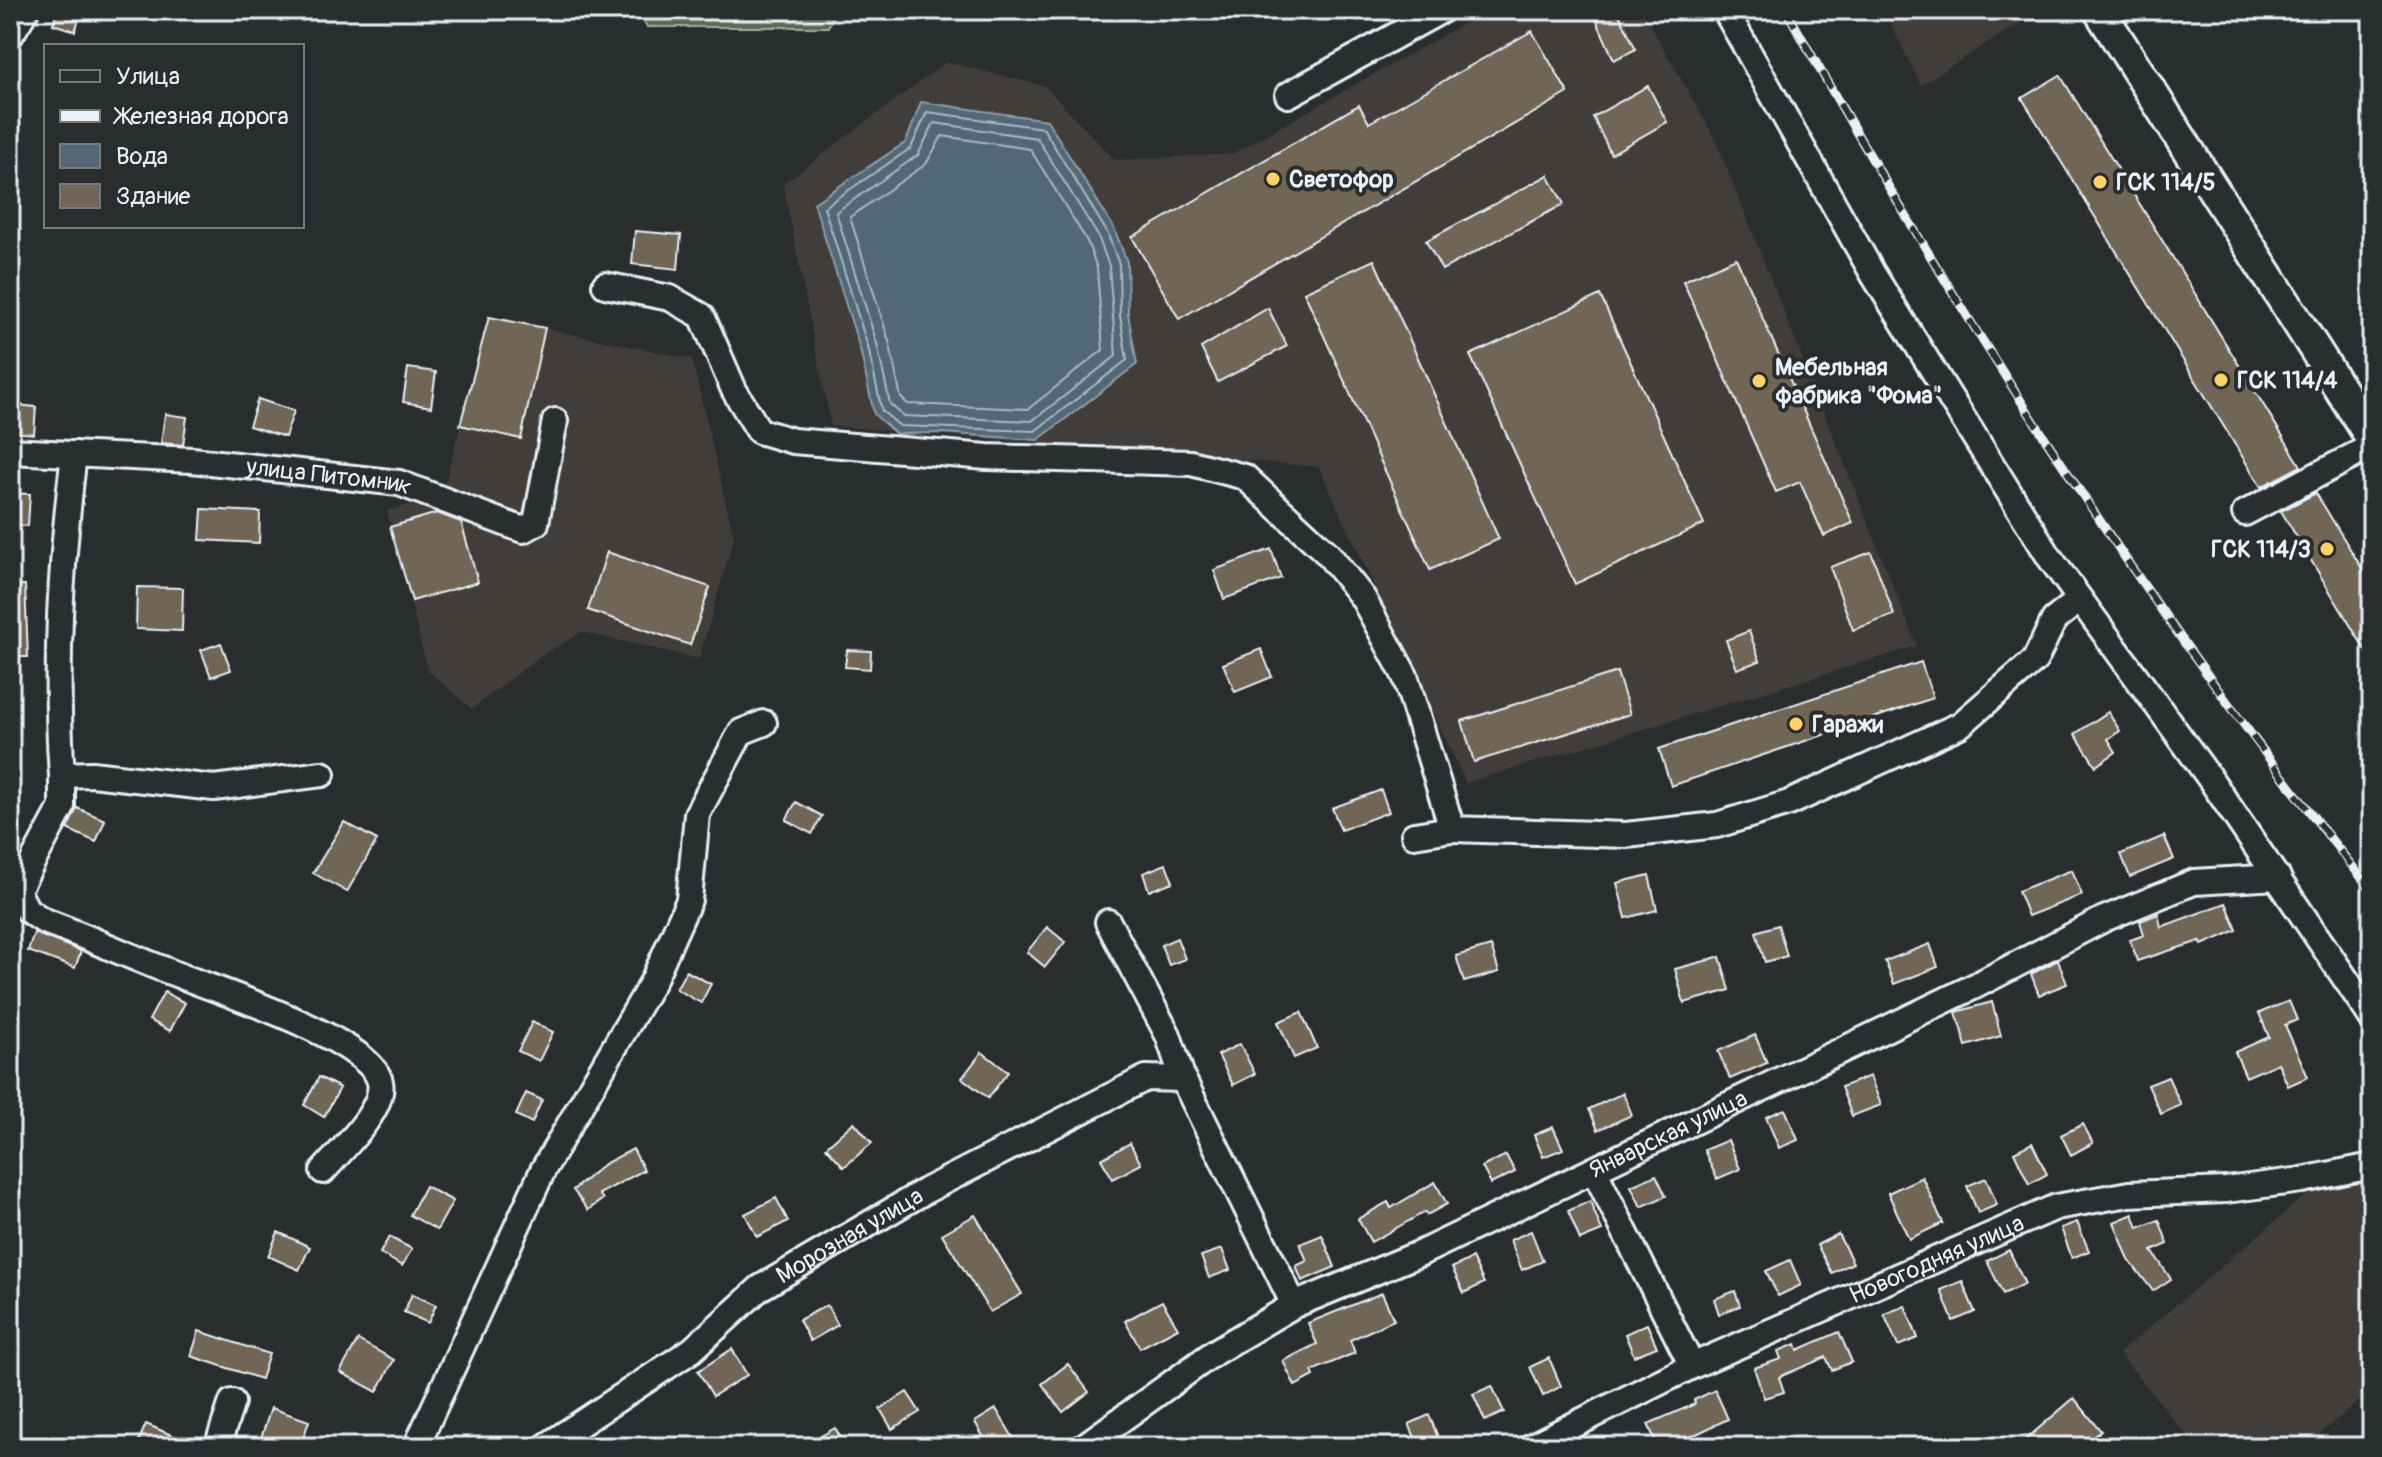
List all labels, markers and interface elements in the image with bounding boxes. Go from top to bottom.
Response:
legend [44,44,304,228]
text: Улица [116,62,180,91]
text: Железная дорога [112,102,289,131]
text: Вода [116,142,168,171]
place label: Светофор [1289,165,1394,194]
place label: ГСК 114/5 [2116,168,2216,197]
marker: Светофор [1264,170,1282,188]
marker: ГСК 114/5 [2091,173,2109,191]
text: Здание [116,182,191,211]
place label: Мебельная фабрика "Фома" [1775,353,1942,410]
place label: ГСК 114/4 [2237,366,2338,395]
marker: ГСК 114/4 [2212,371,2230,389]
marker: Мебельная фабрика "Фома" [1750,372,1768,390]
street label: улица Питомник [244,452,416,501]
place label: ГСК 114/3 [2211,535,2311,564]
marker: ГСК 114/3 [2318,540,2336,558]
place label: Гаражи [1812,710,1884,739]
marker: Гаражи [1787,715,1805,733]
street label: Январская улица [1584,1084,1752,1184]
street label: Морозная улица [771,1181,928,1290]
street label: Новогодняя улица [1845,1208,2028,1310]

